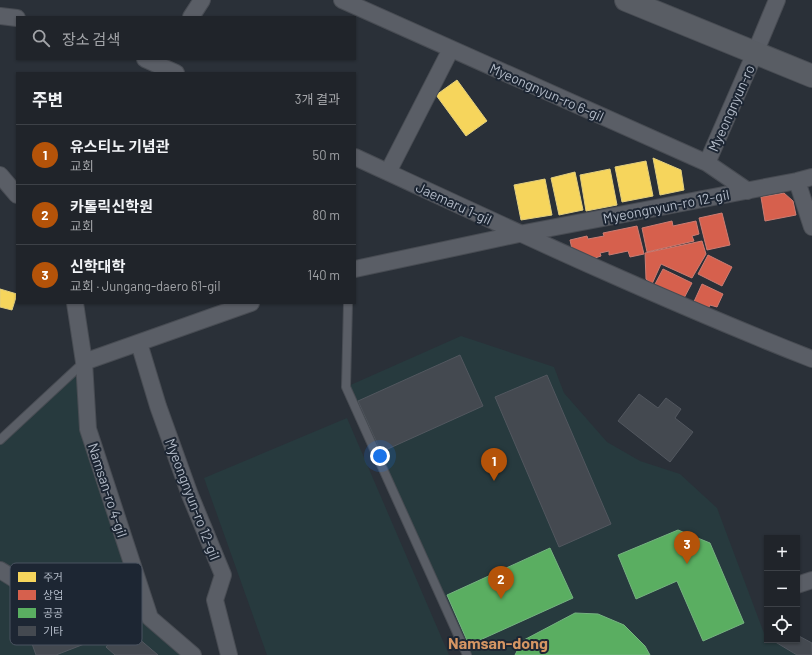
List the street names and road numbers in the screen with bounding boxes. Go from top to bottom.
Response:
street label: Myeongnyun-ro 6-gil [487,59,607,125]
street label: Myeongnyun-ro [704,62,758,154]
street label: Jaemaru 1-gil [413,178,495,228]
street label: Myeongnyun-ro 12-gil [601,185,731,227]
street label: Myeongnyun-ro 12-gil [162,436,224,562]
street label: Namsan-ro 4-gil [85,441,131,539]

